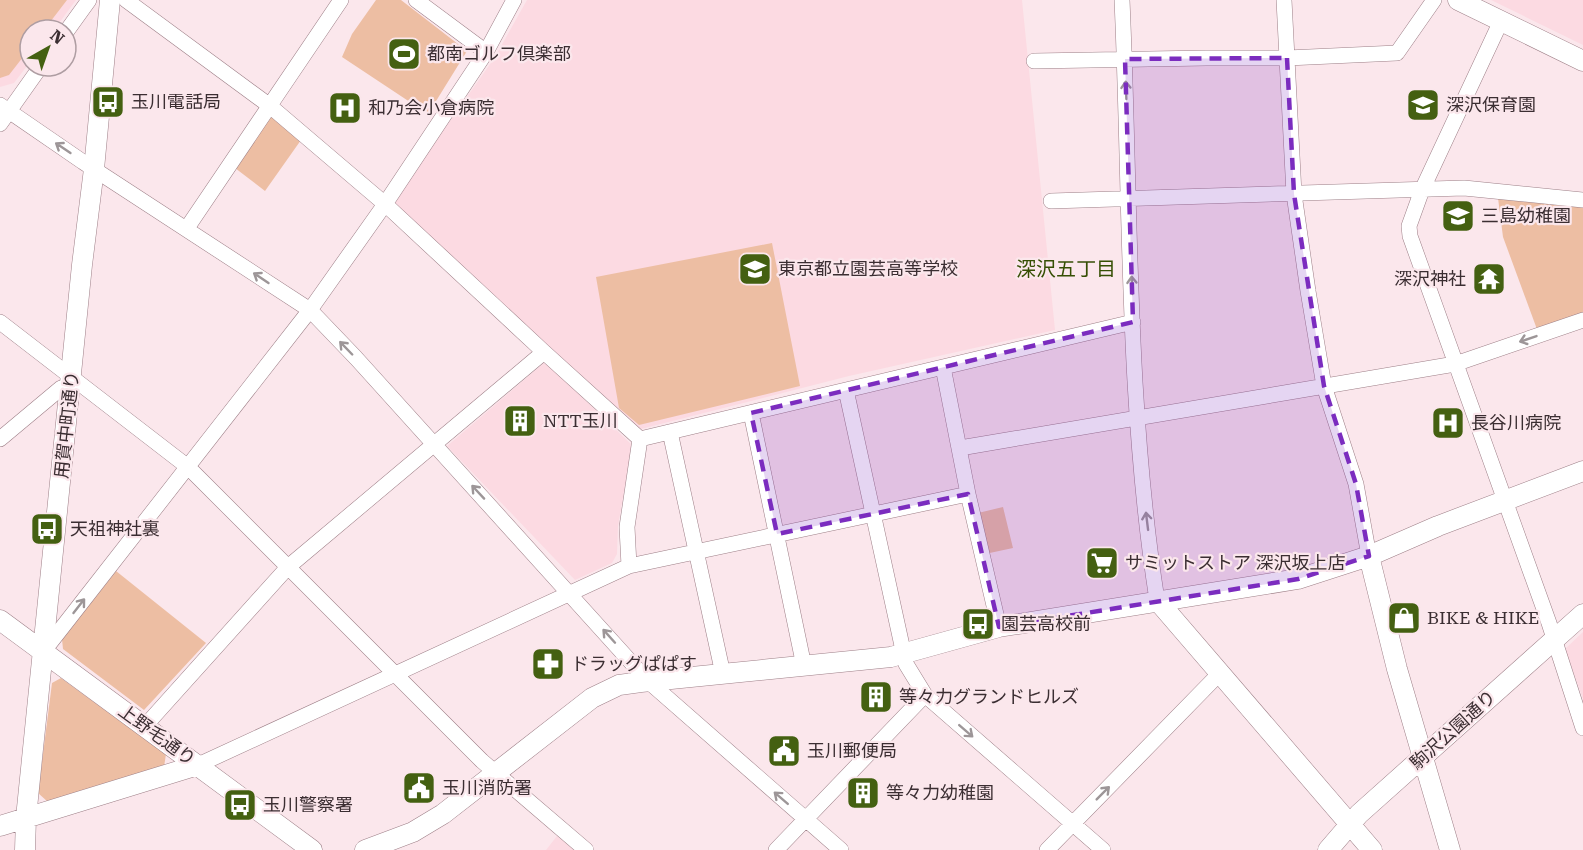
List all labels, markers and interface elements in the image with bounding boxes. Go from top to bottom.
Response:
north arrow [18,18,78,78]
text: N [46,26,68,48]
sports icon: 都南ゴルフ倶楽部 [386,36,422,72]
place label: 都南ゴルフ倶楽部 [427,43,571,64]
one-way arrow [1120,80,1131,100]
bus stop icon: 玉川電話局 [90,84,126,120]
school or university icon: 深沢保育園 [1405,87,1441,123]
hospital icon: 和乃会小倉病院 [327,90,363,126]
place label: 玉川電話局 [131,91,221,112]
place label: 深沢保育園 [1446,94,1536,115]
place label: 和乃会小倉病院 [368,97,494,118]
one-way arrow [55,142,72,154]
school or university icon: 三島幼稚園 [1440,198,1476,234]
place label: 三島幼稚園 [1481,205,1571,226]
school or university icon: 東京都立園芸高等学校 [737,251,773,287]
district label: 深沢五丁目 [1016,257,1116,281]
place label: 東京都立園芸高等学校 [778,258,958,279]
temple icon: 深沢神社 [1471,261,1507,297]
place label: 深沢神社 [1394,268,1466,289]
one-way arrow [253,271,270,284]
one-way arrow [1126,275,1137,295]
one-way arrow [1519,335,1538,346]
one-way arrow [339,340,354,355]
street label: 用賀中町通り [50,370,83,480]
building icon: NTT玉川 [502,403,538,439]
hospital icon: 長谷川病院 [1430,405,1466,441]
place label: NTT玉川 [543,410,618,431]
place label: 長谷川病院 [1471,412,1561,433]
one-way arrow [471,485,485,500]
bus stop icon: 天祖神社裏 [29,511,65,547]
one-way arrow [1141,512,1152,531]
place label: 天祖神社裏 [70,518,160,539]
supermarket icon: サミットストア 深沢坂上店 [1084,545,1120,581]
place label: サミットストア 深沢坂上店 [1125,552,1346,573]
one-way arrow [73,598,86,614]
shop icon: BIKE & HIKE [1386,600,1422,636]
bus stop icon: 園芸高校前 [960,606,996,642]
place label: BIKE & HIKE [1427,607,1539,628]
place label: 園芸高校前 [1001,613,1091,634]
one-way arrow [602,629,616,644]
pharmacy icon: ドラッグぱぱす [530,646,566,682]
place label: ドラッグぱぱす [571,653,697,674]
building icon: 等々力グランドヒルズ [858,679,894,715]
place label: 等々力グランドヒルズ [899,686,1079,707]
street label: 駒沢公園通り [1406,686,1500,774]
street label: 上野毛通り [115,700,200,770]
one-way arrow [958,724,973,738]
public building icon: 玉川郵便局 [766,733,802,769]
place label: 玉川郵便局 [807,740,897,761]
public building icon: 玉川消防署 [401,770,437,806]
building icon: 等々力幼稚園 [845,775,881,811]
place label: 玉川消防署 [442,777,532,798]
place label: 等々力幼稚園 [886,782,994,803]
one-way arrow [1095,786,1110,801]
bus stop icon: 玉川警察署 [222,787,258,823]
one-way arrow [774,791,789,805]
place label: 玉川警察署 [263,794,353,815]

